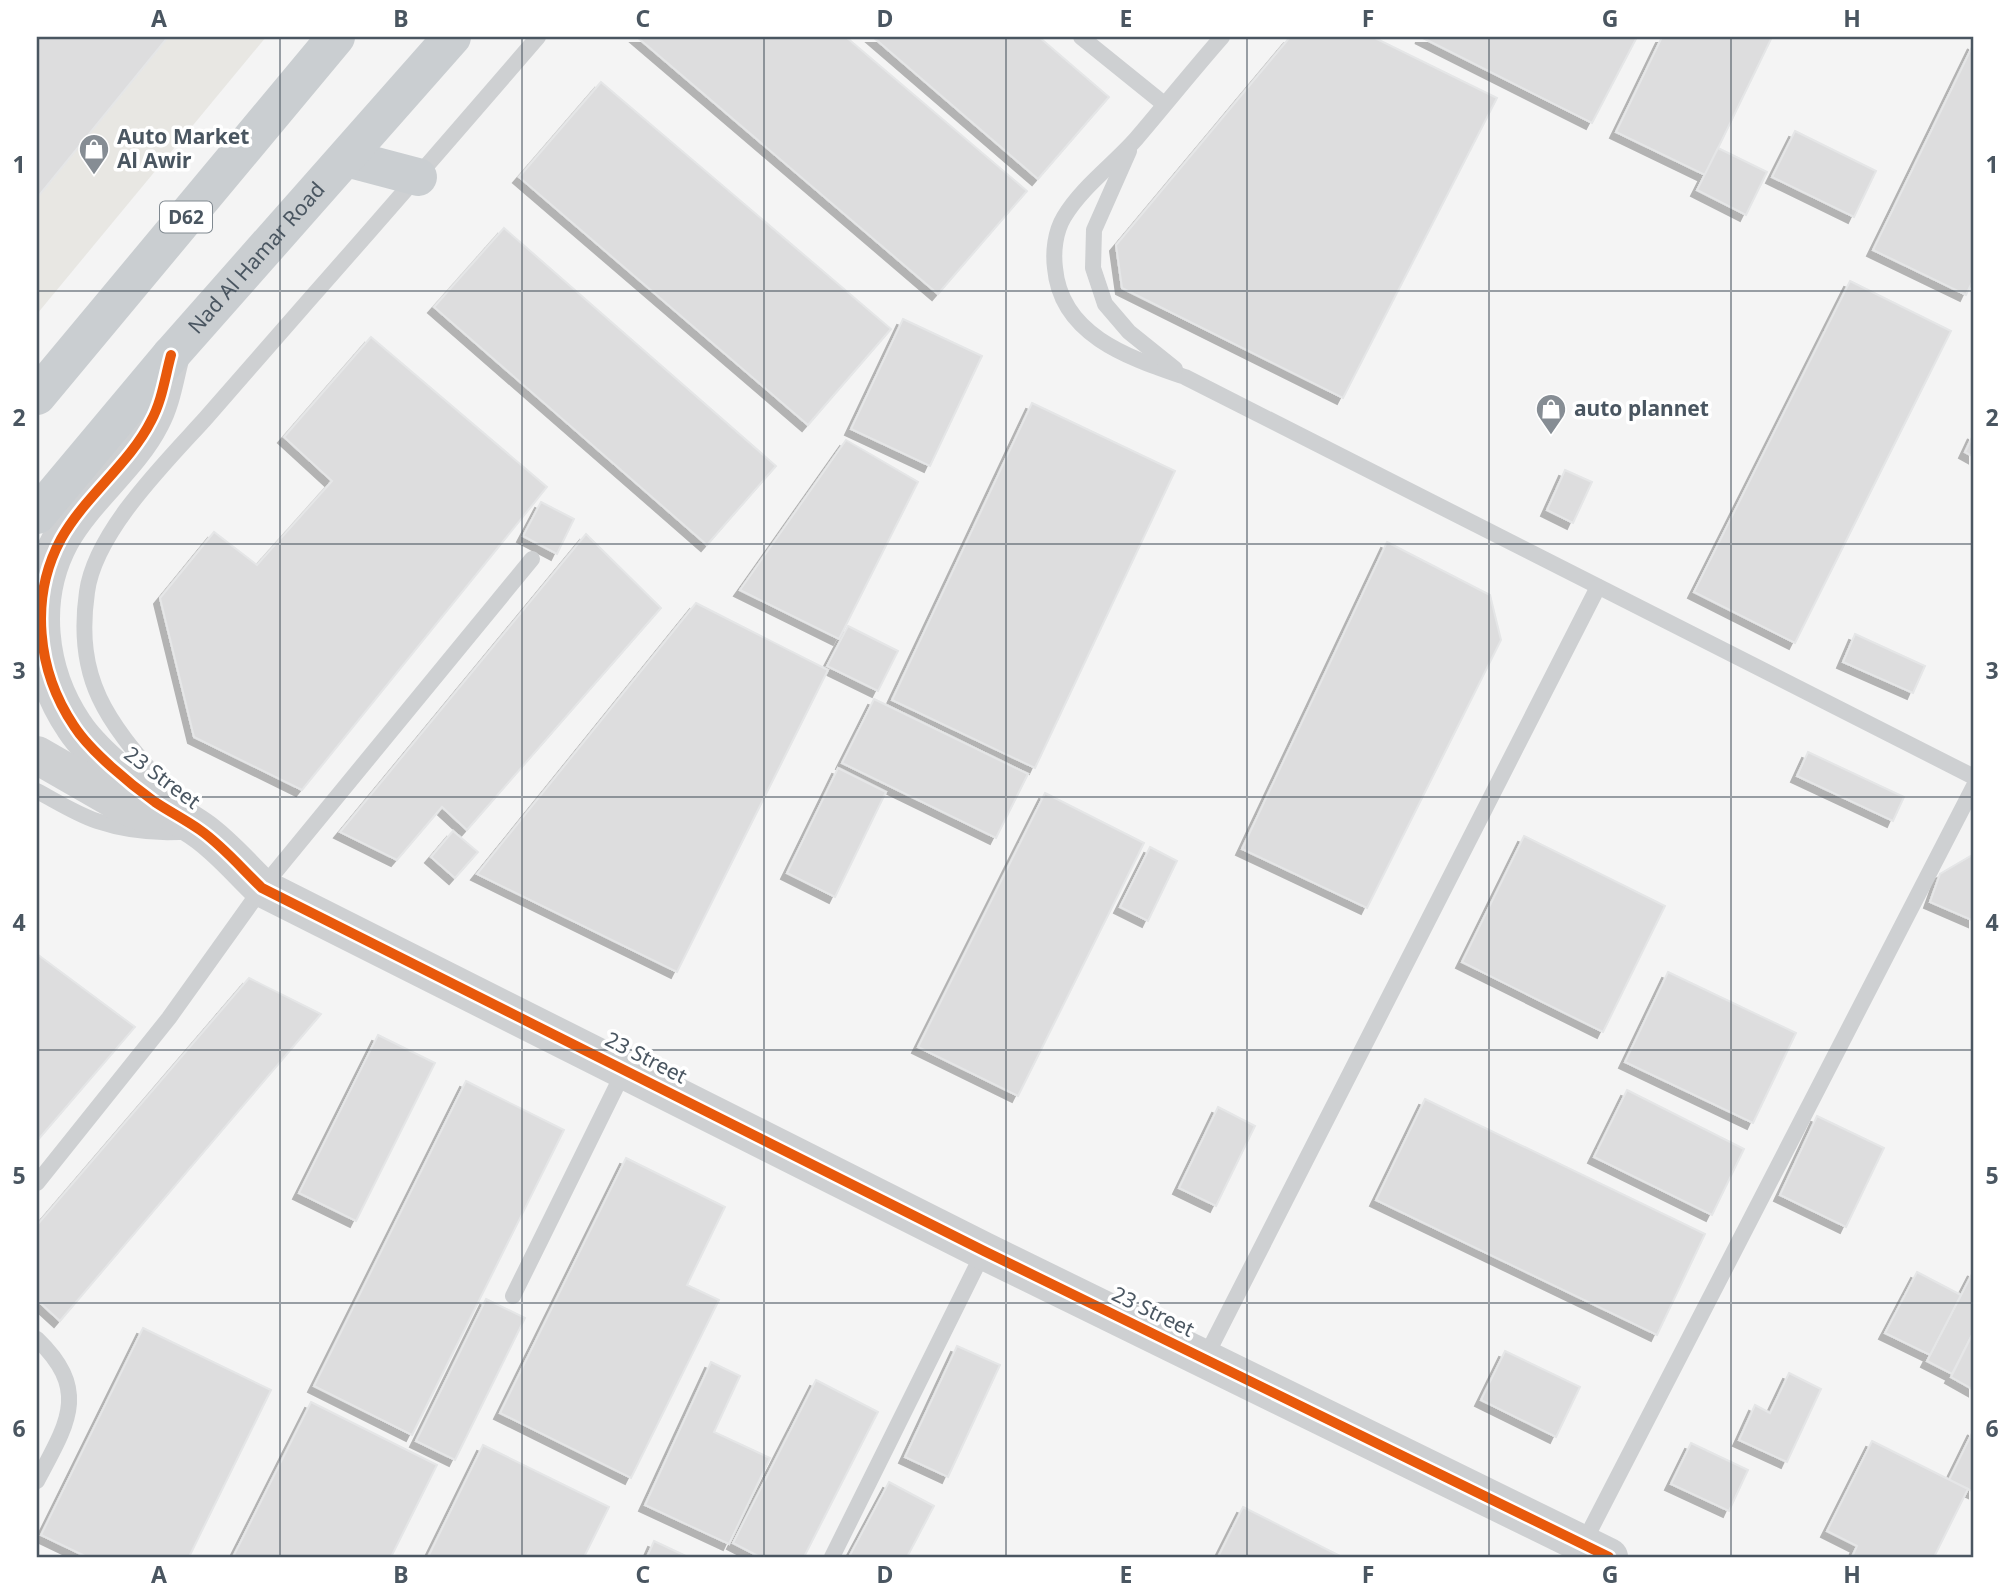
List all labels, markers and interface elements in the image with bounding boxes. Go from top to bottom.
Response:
text: A [151,2,167,34]
text: B [393,2,409,34]
text: C [636,2,651,34]
text: D [877,2,893,34]
text: E [1120,2,1132,34]
text: F [1362,2,1374,34]
text: G [1602,2,1618,34]
text: H [1843,2,1861,34]
place label: Auto Market Al Awir [117,122,249,174]
shop icon: Auto Market Al Awir [77,132,111,176]
text: 1 [12,148,26,180]
text: 1 [1985,148,1999,180]
street label: Nad Al Hamar Road [181,176,331,339]
road number: D62 [160,202,212,232]
shop icon: auto plannet [1534,392,1568,436]
place label: auto plannet [1574,394,1709,422]
text: 2 [12,401,26,433]
text: 2 [1985,401,1999,433]
text: 3 [12,654,26,686]
text: 3 [1985,654,1999,686]
street label: 23 Street [119,740,207,815]
text: 4 [12,906,26,938]
text: 4 [1985,906,1999,938]
street label: 23 Street [601,1025,692,1090]
text: 5 [12,1159,26,1191]
text: 5 [1985,1159,1999,1191]
street label: 23 Street [1108,1279,1200,1343]
text: 6 [12,1412,26,1444]
text: 6 [1985,1412,1999,1444]
text: A [151,1558,167,1590]
text: B [393,1558,409,1590]
text: C [636,1558,651,1590]
text: D [877,1558,893,1590]
text: E [1120,1558,1132,1590]
text: F [1362,1558,1374,1590]
text: G [1602,1558,1618,1590]
text: H [1843,1558,1861,1590]

